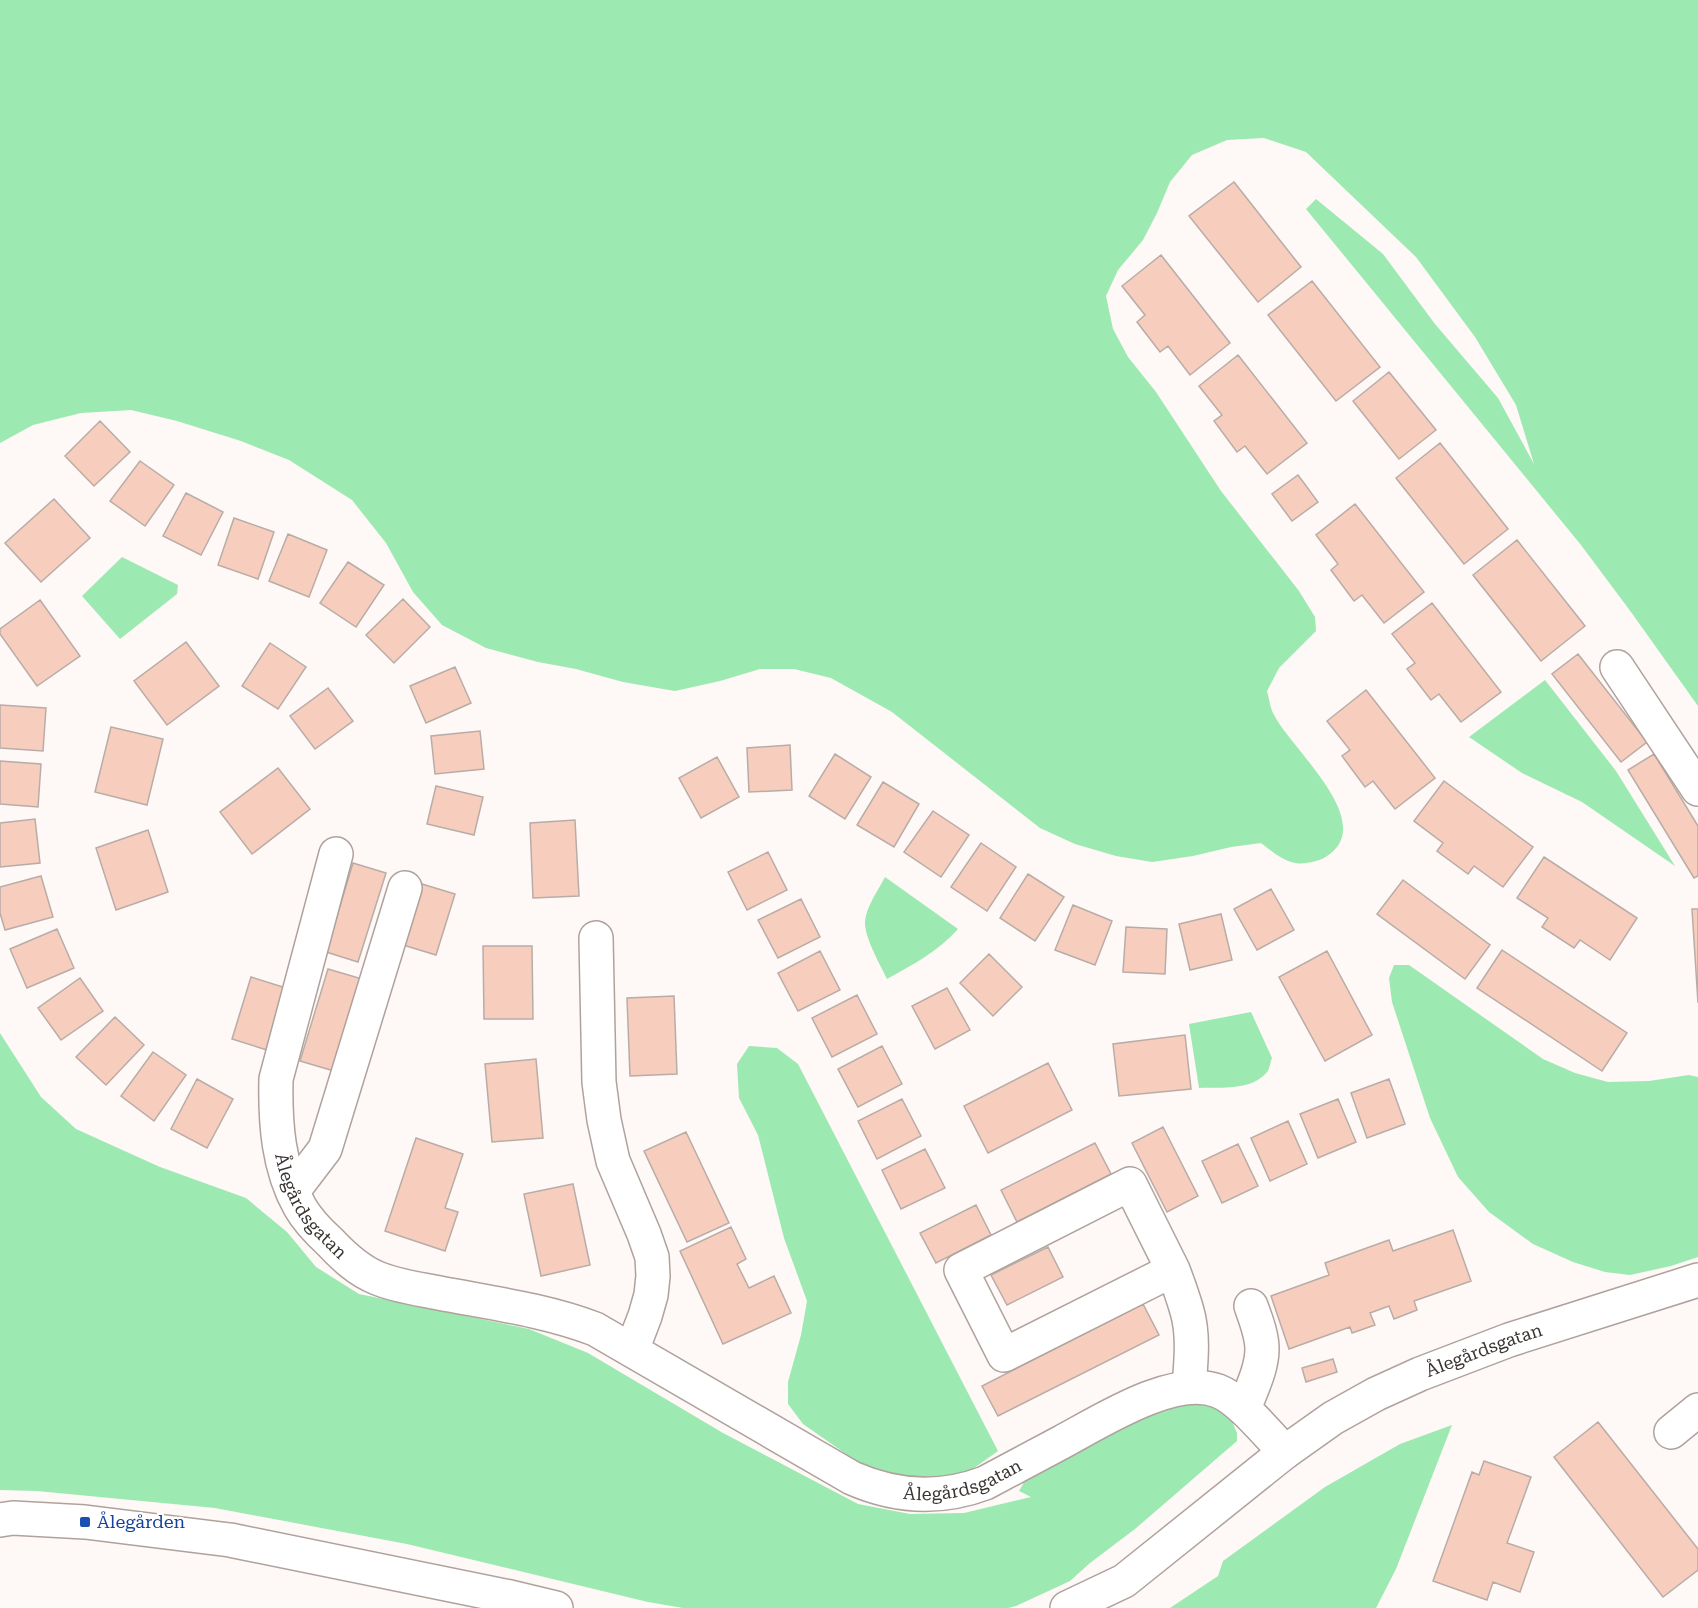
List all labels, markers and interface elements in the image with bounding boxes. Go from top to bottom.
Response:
street label: Ålegårdsgatan [271,1151,352,1263]
street label: Ålegårdsgatan [1422,1319,1545,1381]
street label: Ålegårdsgatan [903,1454,1025,1504]
place label: Ålegården [97,1511,186,1532]
marker: Ålegården [78,1515,92,1529]

